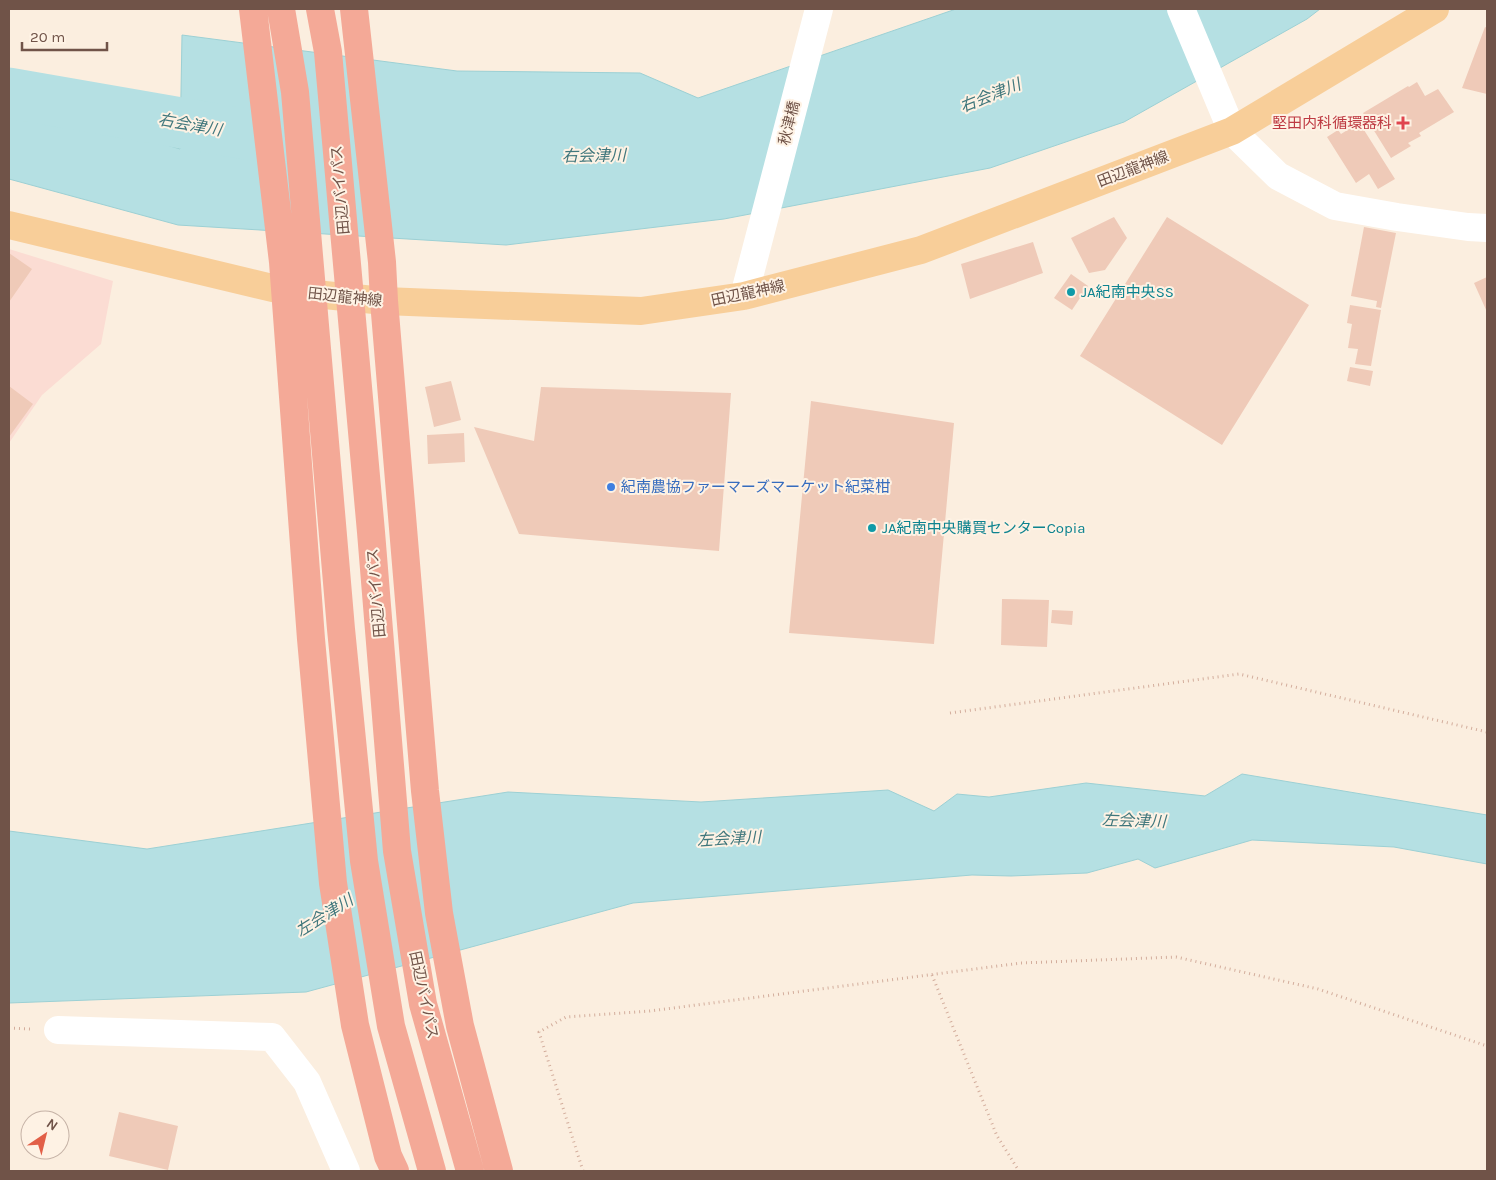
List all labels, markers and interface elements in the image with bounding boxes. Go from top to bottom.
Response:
scale bar [22,20,108,52]
text: 20 m [30,28,65,46]
water label: 右会津川 [957,74,1025,116]
street label: 秋津橋 [775,99,803,147]
water label: 右会津川 [157,110,225,140]
place label: 堅田内科循環器科 [1272,114,1392,132]
marker: 堅田内科循環器科 [1396,116,1410,130]
street label: 田辺バイパス [327,145,353,235]
water label: 右会津川 [562,145,628,166]
street label: 田辺龍神線 [1095,147,1171,191]
street label: 田辺龍神線 [709,276,787,310]
place label: JA紀南中央SS [1081,283,1174,301]
street label: 田辺龍神線 [307,284,383,310]
marker: JA紀南中央SS [1065,286,1077,298]
place label: 紀南農協ファーマーズマーケット紀菜柑 [621,478,890,496]
marker: 紀南農協ファーマーズマーケット紀菜柑 [605,481,617,493]
place label: JA紀南中央購買センターCopia [882,519,1086,537]
marker: JA紀南中央購買センターCopia [866,522,878,534]
street label: 田辺バイパス [363,548,389,638]
water label: 左会津川 [1102,810,1168,831]
water label: 左会津川 [697,827,763,850]
water label: 左会津川 [292,889,358,940]
street label: 田辺バイパス [406,949,442,1041]
north arrow [20,1110,70,1160]
text: N [43,1115,61,1135]

